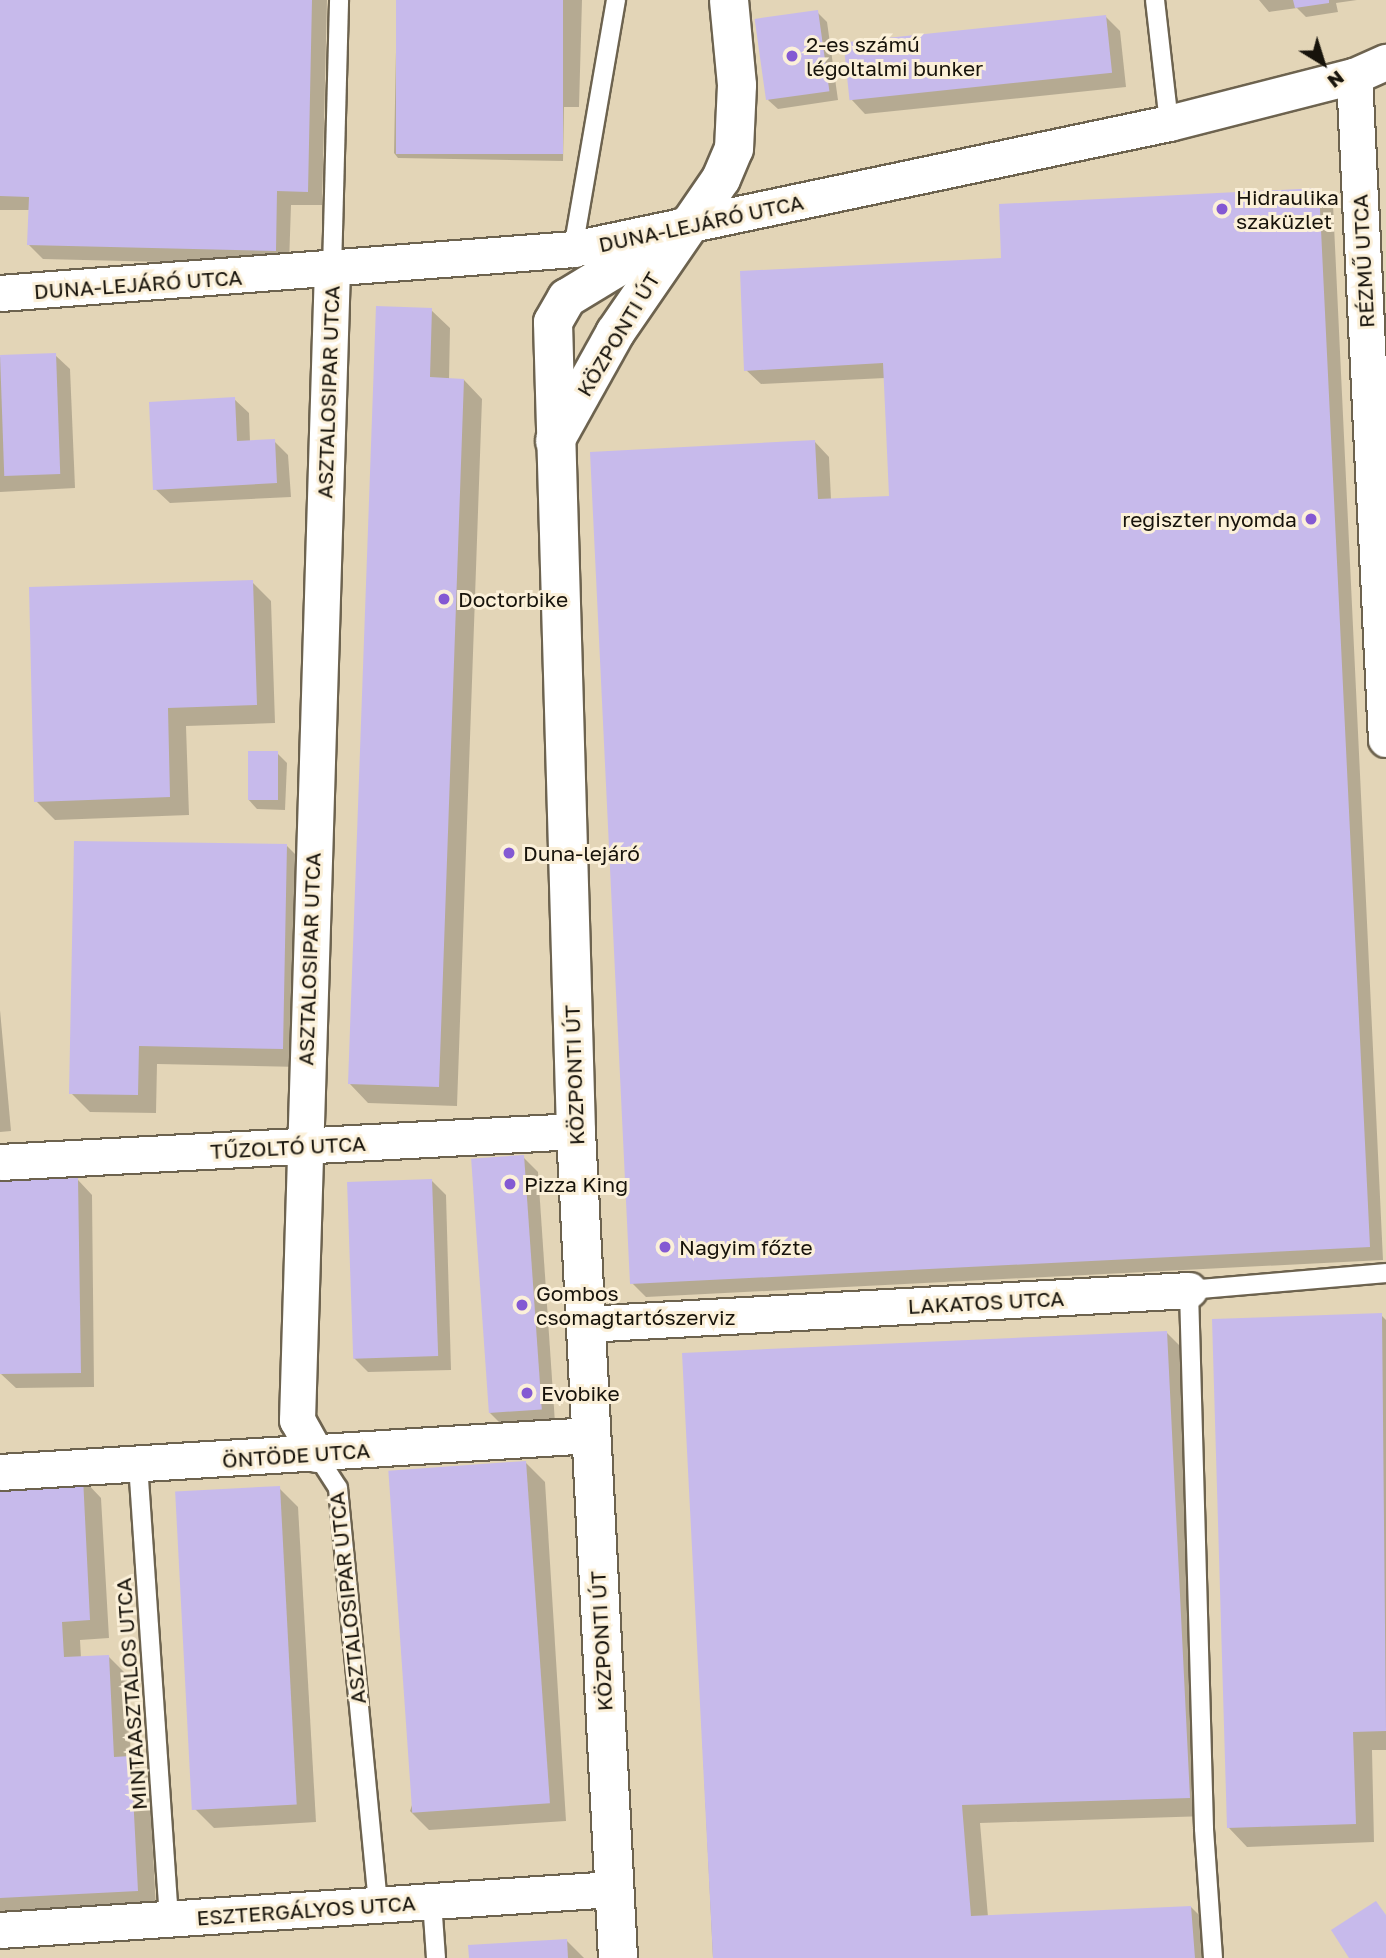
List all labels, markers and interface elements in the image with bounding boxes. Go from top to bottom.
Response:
north arrow [1288,28,1358,98]
place label: 2-es számú légoltalmi bunker [806,31,983,81]
marker: 2-es számú légoltalmi bunker [784,48,800,64]
text: N [1323,66,1349,93]
place label: Hidraulika szaküzlet [1236,184,1339,234]
street label: DUNA-LEJÁRÓ UTCA [596,189,806,257]
street label: RÉZMŰ UTCA [1347,193,1379,329]
marker: Hidraulika szaküzlet [1214,201,1230,217]
street label: DUNA-LEJÁRÓ UTCA [33,264,243,304]
street label: KÖZPONTI ÚT [571,267,665,401]
street label: ASZTALOSIPAR UTCA [312,285,344,499]
place label: regiszter nyomda [1122,506,1297,532]
marker: regiszter nyomda [1303,511,1319,527]
place label: Doctorbike [458,586,568,612]
marker: Doctorbike [436,591,452,607]
place label: Duna-lejáró [523,840,640,866]
marker: Duna-lejáró [501,845,517,861]
street label: ASZTALOSIPAR UTCA [293,852,325,1066]
street label: KÖZPONTI ÚT [559,1004,589,1146]
street label: TŰZOLTÓ UTCA [210,1130,366,1164]
place label: Pizza King [524,1171,628,1197]
marker: Pizza King [502,1176,518,1192]
place label: Nagyim főzte [679,1234,813,1260]
marker: Nagyim főzte [657,1239,673,1255]
place label: Gombos csomagtartószerviz [536,1280,735,1330]
street label: LAKATOS UTCA [907,1285,1065,1319]
marker: Gombos csomagtartószerviz [514,1297,530,1313]
place label: Evobike [541,1380,620,1406]
marker: Evobike [519,1385,535,1401]
street label: ÖNTÖDE UTCA [221,1437,371,1473]
street label: ASZTALOSIPAR UTCA [323,1491,371,1705]
street label: KÖZPONTI ÚT [585,1570,617,1712]
street label: MINTAASZTALOS UTCA [110,1577,152,1811]
street label: ESZTERGÁLYOS UTCA [196,1890,416,1930]

